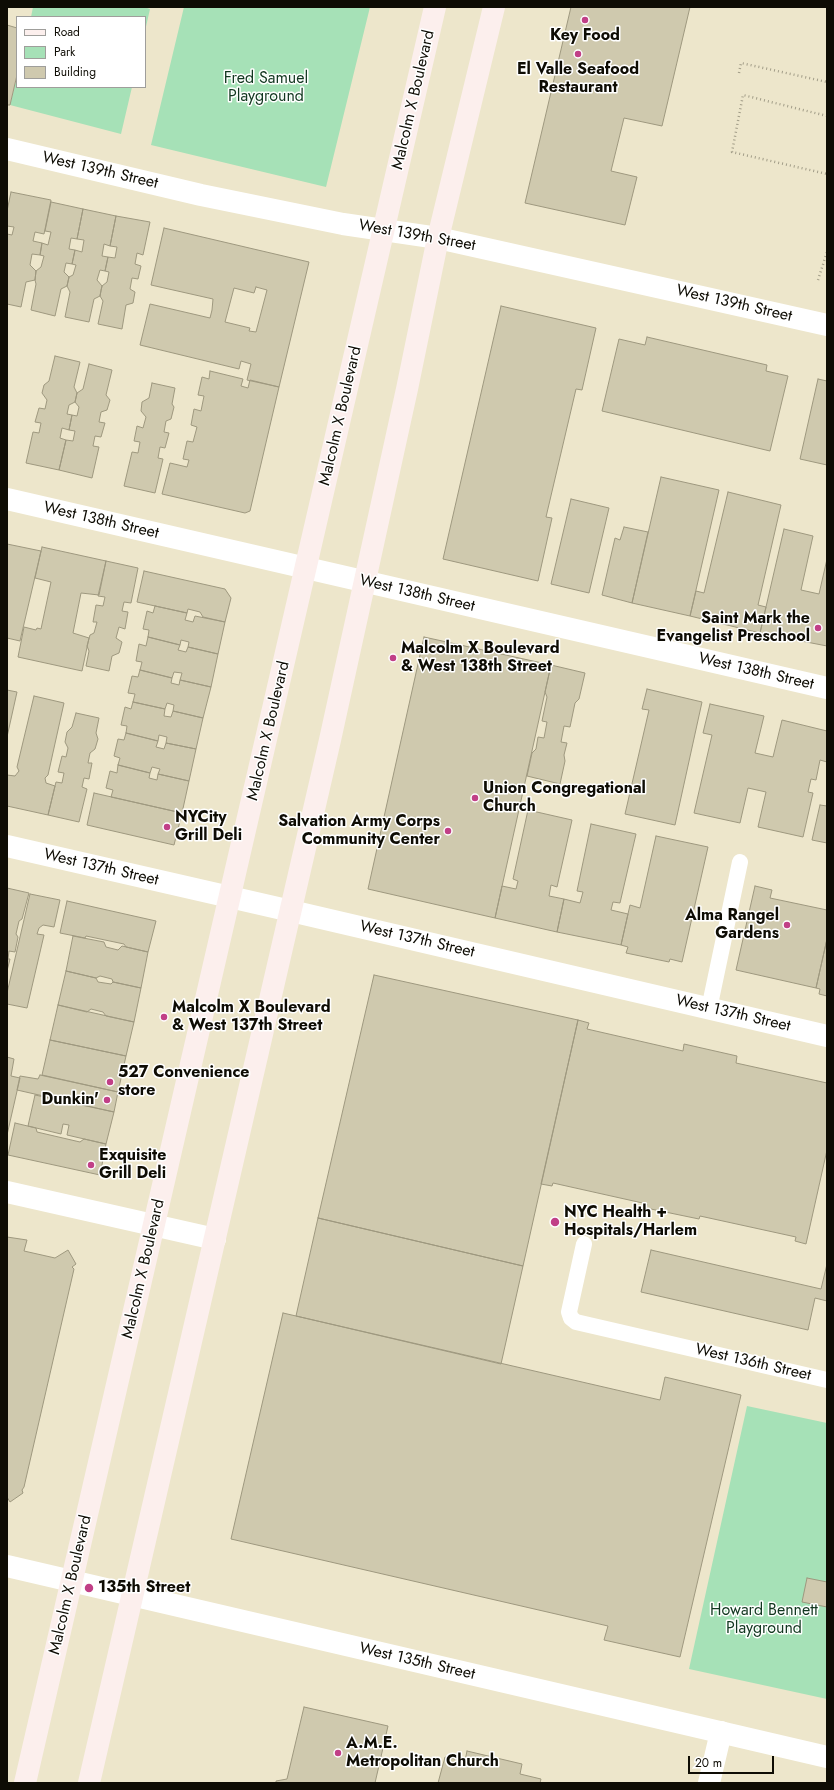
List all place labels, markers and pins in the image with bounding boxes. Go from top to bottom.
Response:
marker: Key Food [580,15,590,25]
place label: Key Food [550,26,620,46]
marker: El Valle Seafood Restaurant [573,49,583,59]
place label: El Valle Seafood Restaurant [517,60,639,98]
place label: Saint Mark the Evangelist Preschool [657,609,810,647]
marker: Saint Mark the Evangelist Preschool [813,623,823,633]
place label: Malcolm X Boulevard & West 138th Street [401,639,560,677]
marker: Malcolm X Boulevard & West 138th Street [388,653,398,663]
place label: Union Congregational Church [483,779,646,817]
marker: Union Congregational Church [470,793,480,803]
place label: NYCity Grill Deli [175,808,242,846]
place label: Salvation Army Corps Community Center [278,812,440,850]
marker: NYCity Grill Deli [162,822,172,832]
marker: Salvation Army Corps Community Center [443,826,453,836]
place label: Alma Rangel Gardens [685,906,779,944]
marker: Alma Rangel Gardens [782,920,792,930]
place label: Malcolm X Boulevard & West 137th Street [172,998,331,1036]
marker: Malcolm X Boulevard & West 137th Street [159,1012,169,1022]
place label: 527 Convenience store [118,1063,249,1101]
marker: 527 Convenience store [105,1077,115,1087]
place label: Dunkin' [42,1090,99,1110]
marker: Dunkin' [102,1095,112,1105]
place label: Exquisite Grill Deli [99,1146,166,1184]
marker: Exquisite Grill Deli [86,1160,96,1170]
place label: NYC Health + Hospitals/Harlem [564,1203,697,1241]
marker: NYC Health + Hospitals/Harlem [549,1216,561,1228]
place label: 135th Street [98,1578,190,1598]
marker: 135th Street [83,1582,95,1594]
place label: A.M.E. Metropolitan Church [346,1734,499,1772]
marker: A.M.E. Metropolitan Church [333,1748,343,1758]

